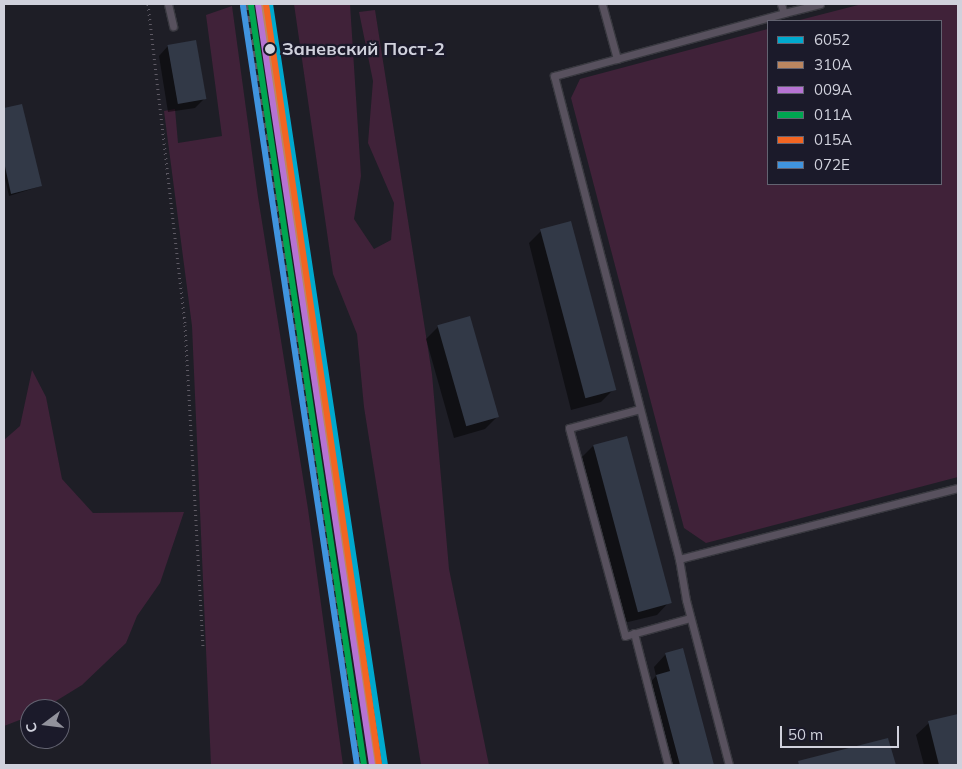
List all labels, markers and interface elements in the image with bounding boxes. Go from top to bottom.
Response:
legend [767,20,942,185]
text: 6052 [814,30,850,49]
place label: Заневский Пост-2 [282,38,445,60]
marker: Заневский Пост-2 [262,41,278,57]
text: 310А [814,55,852,74]
text: 009А [814,80,852,99]
text: 011А [814,105,852,124]
text: 015А [814,130,852,149]
text: 072Е [814,155,850,174]
north arrow [20,699,70,749]
scale bar [782,716,901,748]
text: С [22,721,41,735]
text: 50 m [788,725,823,744]

